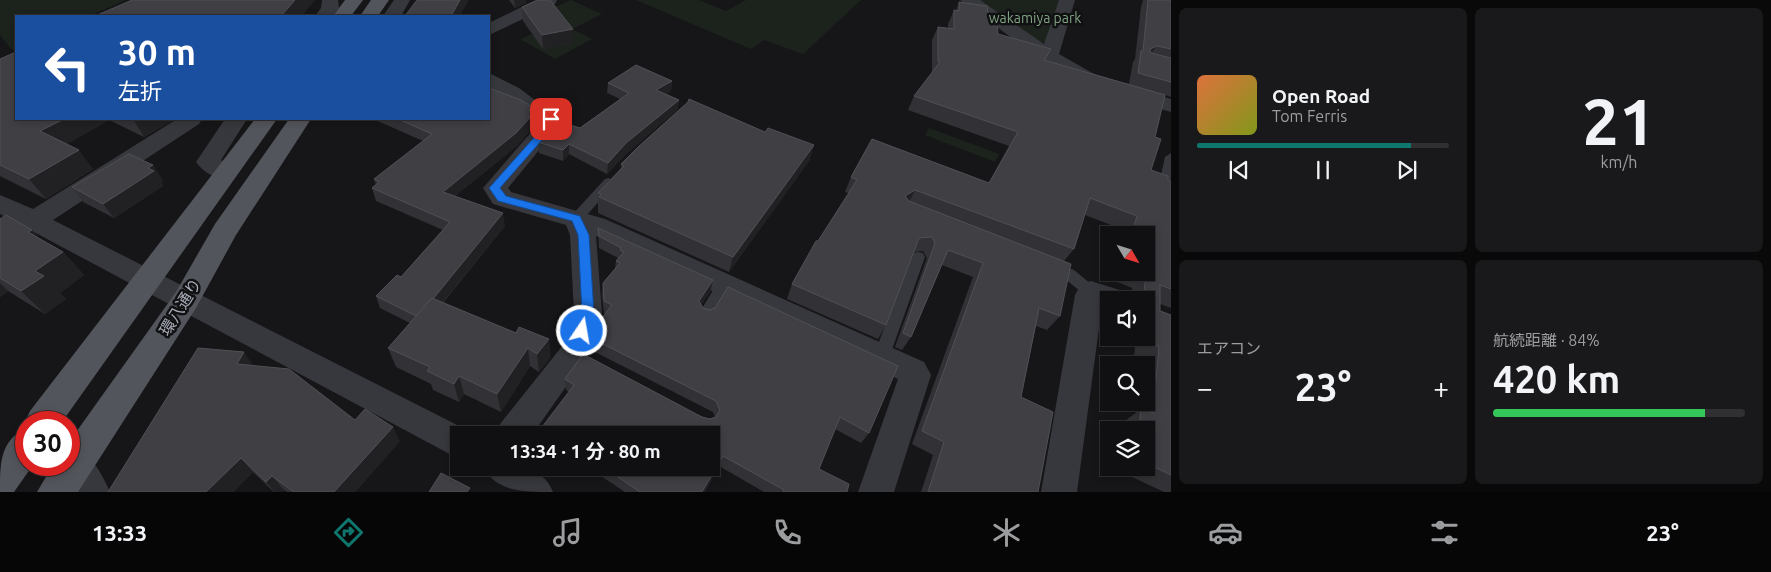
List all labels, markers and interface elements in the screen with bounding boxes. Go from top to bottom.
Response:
park label: wakamiya park [989,10,1081,26]
text: 30 m [118,32,196,72]
icon: left [35,35,100,100]
text: 左折 [118,78,162,103]
text: 21 [1582,84,1656,157]
text: Open Road [1272,85,1370,107]
pin [530,98,572,140]
icon: arrive [537,105,565,133]
text: Tom Ferris [1272,107,1347,125]
text: km/h [1601,153,1637,171]
icon: previous [1225,156,1253,184]
icon: pause [1309,156,1337,184]
icon: next [1393,156,1421,184]
north arrow [1100,226,1155,281]
map controls [1100,226,1155,476]
street label: 環八通り [155,275,205,339]
button: sound [1100,291,1155,346]
position arrow [555,304,607,356]
text: 航続距離 · 84% [1493,331,1600,349]
text: エアコン [1197,339,1261,357]
button: search [1100,356,1155,411]
text: 420 km [1493,358,1620,400]
text: 23° [1295,366,1351,408]
text: − [1197,372,1213,403]
text: + [1433,372,1449,403]
speed limit sign: 30 [15,411,80,476]
button: layers [1100,421,1155,476]
text: 13:34 · 1 分 · 80 m [509,440,661,462]
icon: directions [331,515,366,550]
icon: music [550,515,585,550]
icon: phone [770,515,805,550]
icon: climate [989,515,1024,550]
icon: car [1208,515,1243,550]
icon: filters [1427,515,1462,550]
text: 13:33 [92,520,147,545]
text: 23° [1646,520,1679,545]

